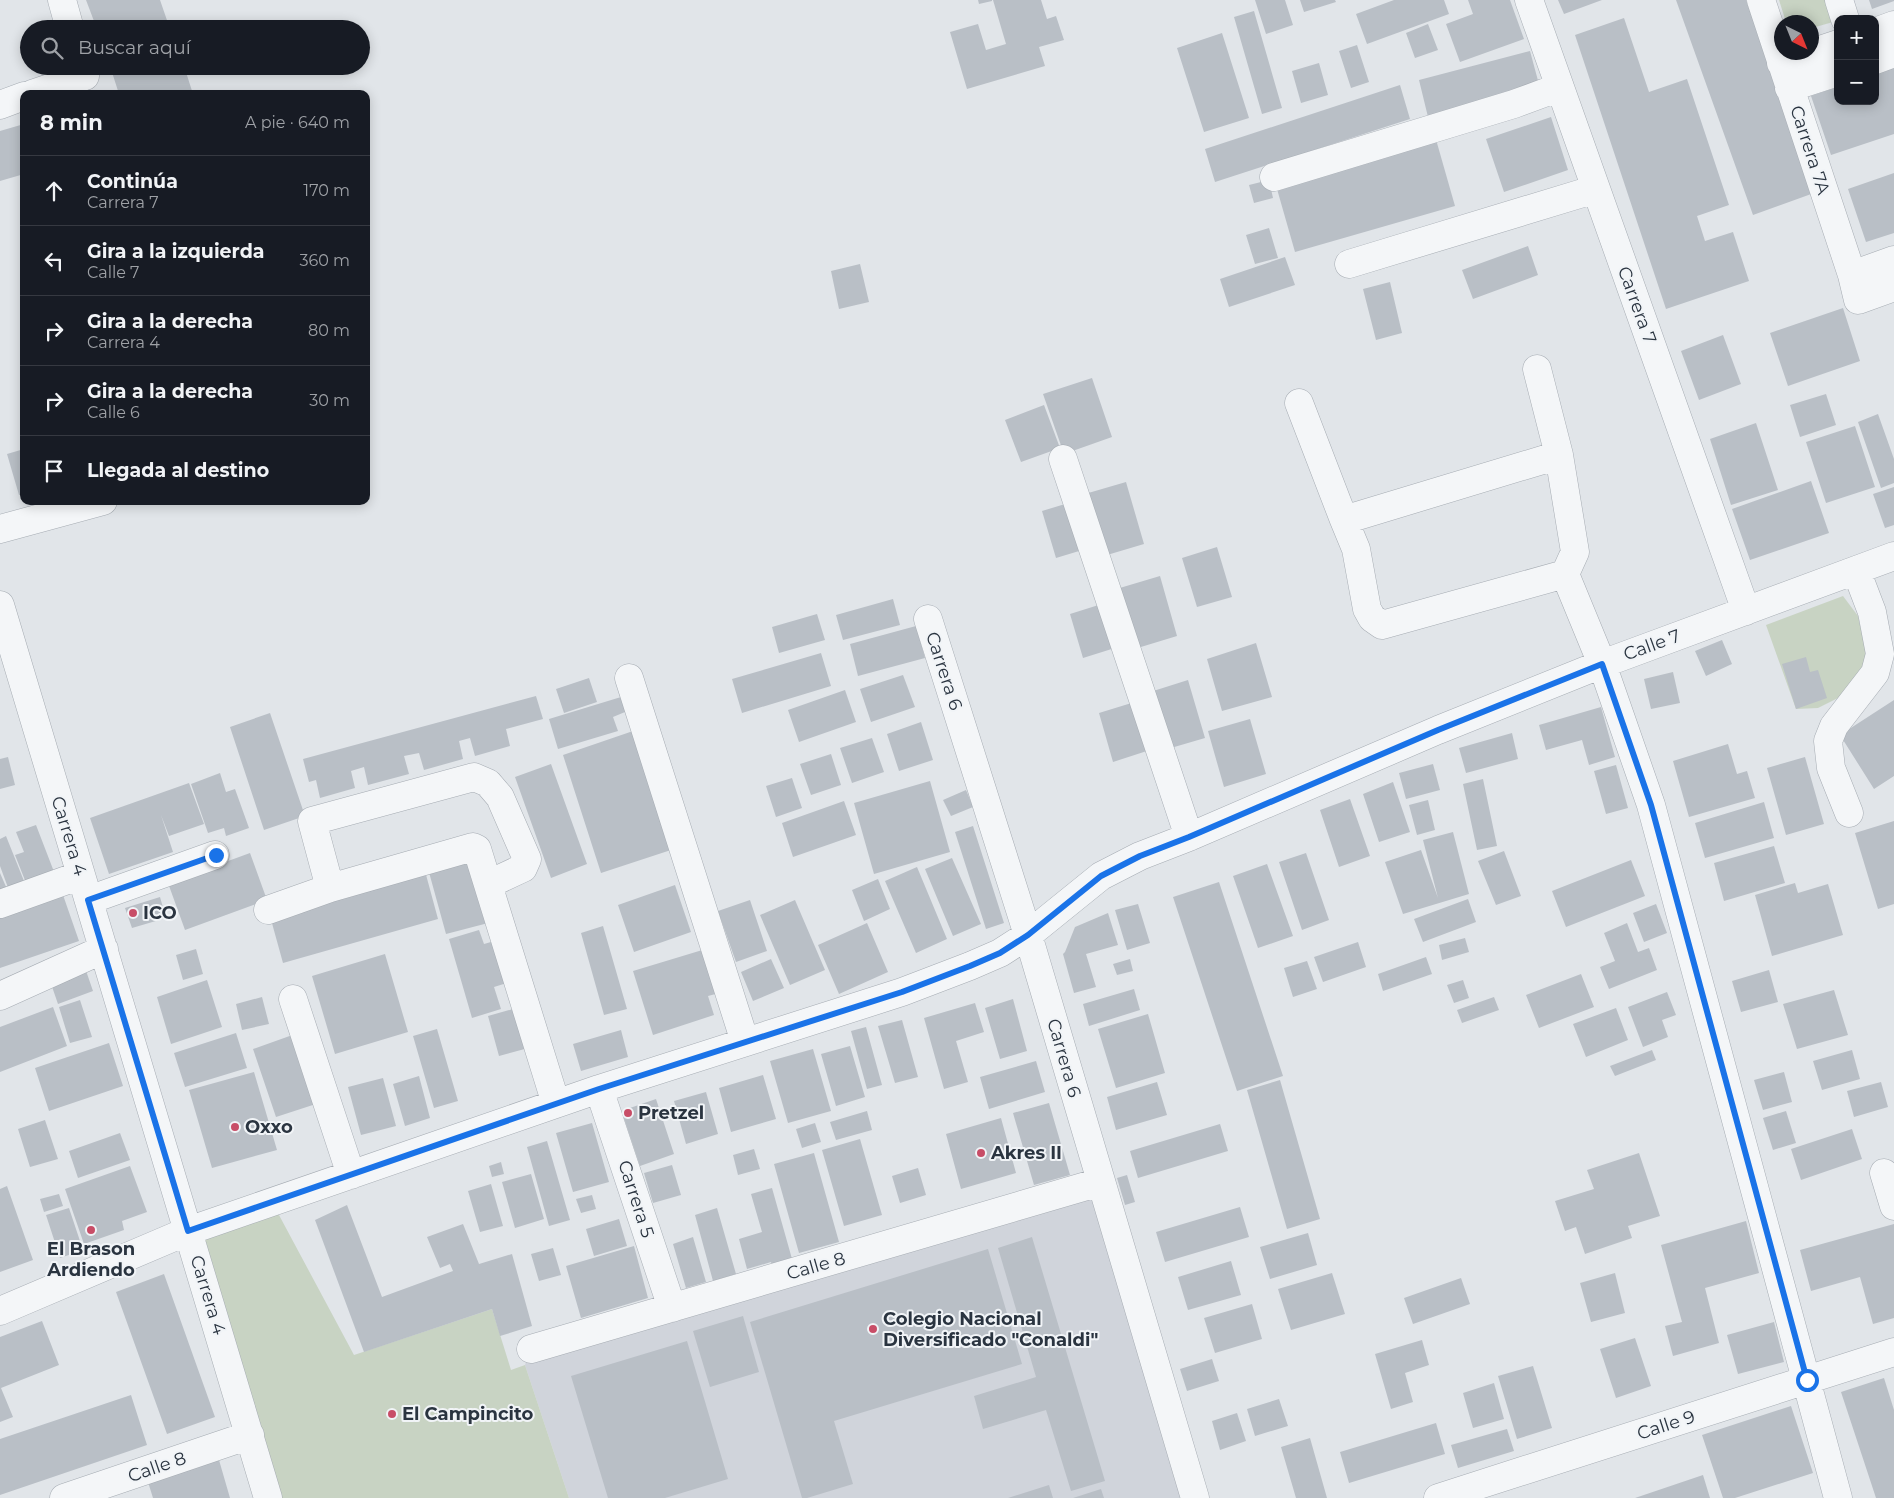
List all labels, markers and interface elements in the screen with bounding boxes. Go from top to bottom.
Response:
north arrow [1774,15,1819,60]
map controls [1834,15,1879,105]
button: + [1834,15,1879,60]
search box [20,20,370,75]
icon: search [38,34,66,62]
text: Buscar aquí [78,36,191,59]
button: − [1834,60,1879,105]
street label: Carrera 7A [1785,103,1835,197]
text: 8 min [40,110,103,135]
text: A pie · 640 m [245,113,350,132]
text: Continúa [87,170,178,193]
icon: ahead [40,177,68,205]
text: 170 m [303,181,350,200]
text: Carrera 7 [87,193,159,212]
text: Gira a la izquierda [87,240,265,263]
icon: left [40,247,68,275]
text: 360 m [299,251,350,270]
text: Calle 7 [87,263,140,282]
street label: Carrera 7 [1613,263,1661,347]
text: Gira a la derecha [87,310,253,333]
icon: right [40,317,68,345]
text: 80 m [308,321,350,340]
text: Carrera 4 [87,333,160,352]
text: Gira a la derecha [87,380,253,403]
icon: right [40,387,68,415]
text: 30 m [309,391,350,410]
text: Calle 6 [87,403,140,422]
icon: arrive [40,457,68,485]
text: Llegada al destino [87,459,269,482]
street label: Calle 7 [1620,625,1684,665]
street label: Carrera 6 [921,629,967,713]
street label: Carrera 4 [47,794,92,878]
route end [205,844,228,867]
place label: ICO [143,902,177,924]
marker: ICO [127,907,139,919]
street label: Carrera 6 [1042,1016,1086,1100]
place label: Pretzel [638,1102,704,1124]
marker: Pretzel [622,1107,634,1119]
place label: Oxxo [245,1116,293,1138]
marker: Oxxo [229,1121,241,1133]
place label: Akres II [990,1142,1062,1164]
marker: Akres II [975,1147,987,1159]
street label: Carrera 5 [613,1157,659,1241]
marker: El Brason Ardiendo [85,1224,97,1236]
place label: El Brason Ardiendo [46,1238,135,1281]
street label: Calle 8 [784,1247,848,1285]
street label: Carrera 4 [186,1253,231,1337]
place label: Colegio Nacional Diversificado "Conaldi" [883,1308,1098,1351]
marker: Colegio Nacional Diversificado "Conaldi" [867,1323,879,1335]
route start [1796,1369,1819,1392]
place label: El Campincito [402,1403,533,1425]
street label: Calle 9 [1634,1405,1698,1445]
marker: El Campincito [386,1408,398,1420]
street label: Calle 8 [125,1447,189,1487]

